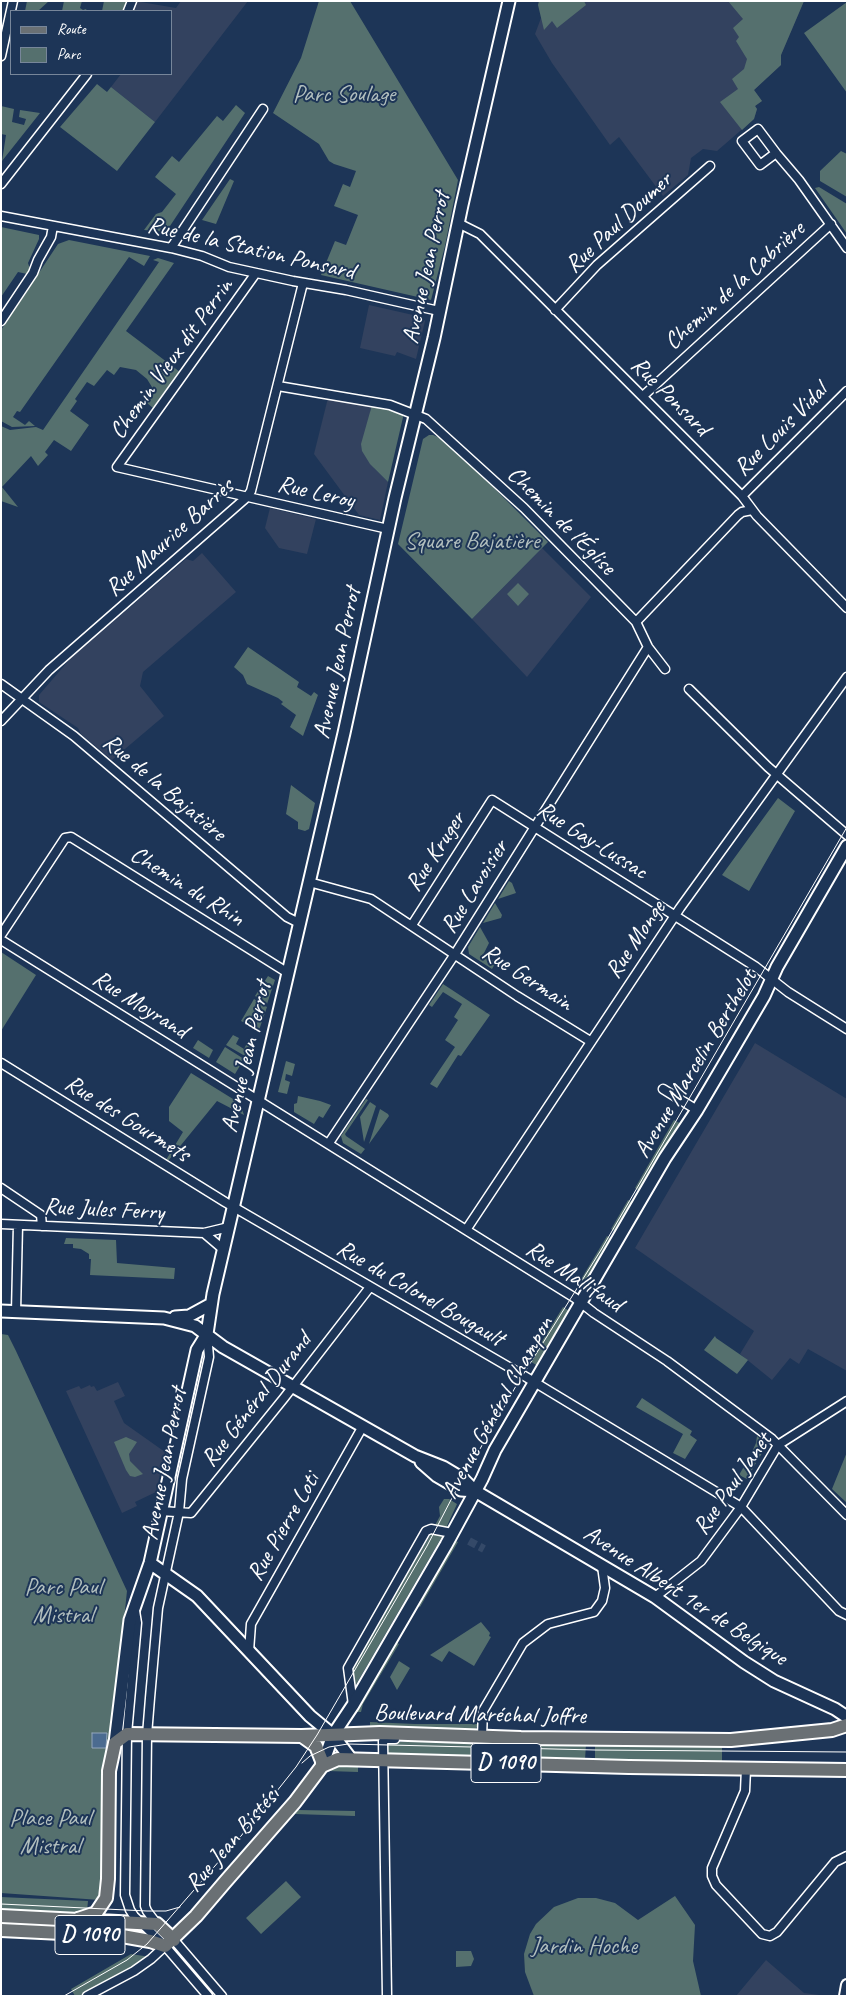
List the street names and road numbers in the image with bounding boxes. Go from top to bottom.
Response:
street label: Rue Paul Doumer [560,166,678,280]
street label: Avenue Jean Perrot [397,190,457,346]
street label: Rue de la Station Ponsard [145,211,357,287]
street label: Chemin de la Cabrière [659,215,811,357]
street label: Chemin Vieux dit Perrin [104,273,240,445]
street label: Rue Ponsard [624,351,716,443]
street label: Rue Louis Vidal [728,377,834,483]
street label: Chemin de l'Église [501,461,621,581]
street label: Rue Leroy [275,470,357,516]
street label: Rue Maurice Barrès [100,473,240,603]
street label: Avenue Jean Perrot [308,585,368,741]
street label: Rue de la Bajatière [96,728,232,848]
street label: Rue Gay-Lussac [531,796,653,886]
street label: Rue Kruger [400,807,472,897]
street label: Rue Lavoisier [435,835,515,939]
street label: Chemin du Rhin [125,841,249,933]
street label: Rue Monge [600,896,672,984]
street label: Rue Germain [476,938,578,1018]
street label: Rue Moyrand [87,964,193,1046]
street label: Avenue Marcelin Berthelot [628,965,764,1163]
street label: Avenue Jean Perrot [216,979,278,1135]
street label: Rue des Gourmets [59,1069,195,1169]
street label: Rue Jules Ferry [43,1192,165,1228]
street label: Rue du Colonel Bougault [331,1234,509,1354]
street label: Rue Mallifaud [520,1235,628,1319]
street label: Avenue Général Champon [436,1312,560,1504]
street label: Rue Général Durand [196,1327,318,1473]
street label: Avenue Jean Perrot [136,1386,194,1542]
street label: Rue Paul Janet [687,1427,779,1541]
street label: Rue Pierre Loti [241,1468,327,1586]
street label: Avenue Albert 1er de Belgique [578,1519,792,1673]
street label: Boulevard Maréchal Joffre [374,1699,586,1731]
road number: D 1090 [471,1744,541,1782]
street label: Rue Jean Bistési [180,1782,286,1898]
road number: D 1090 [55,1916,125,1954]

